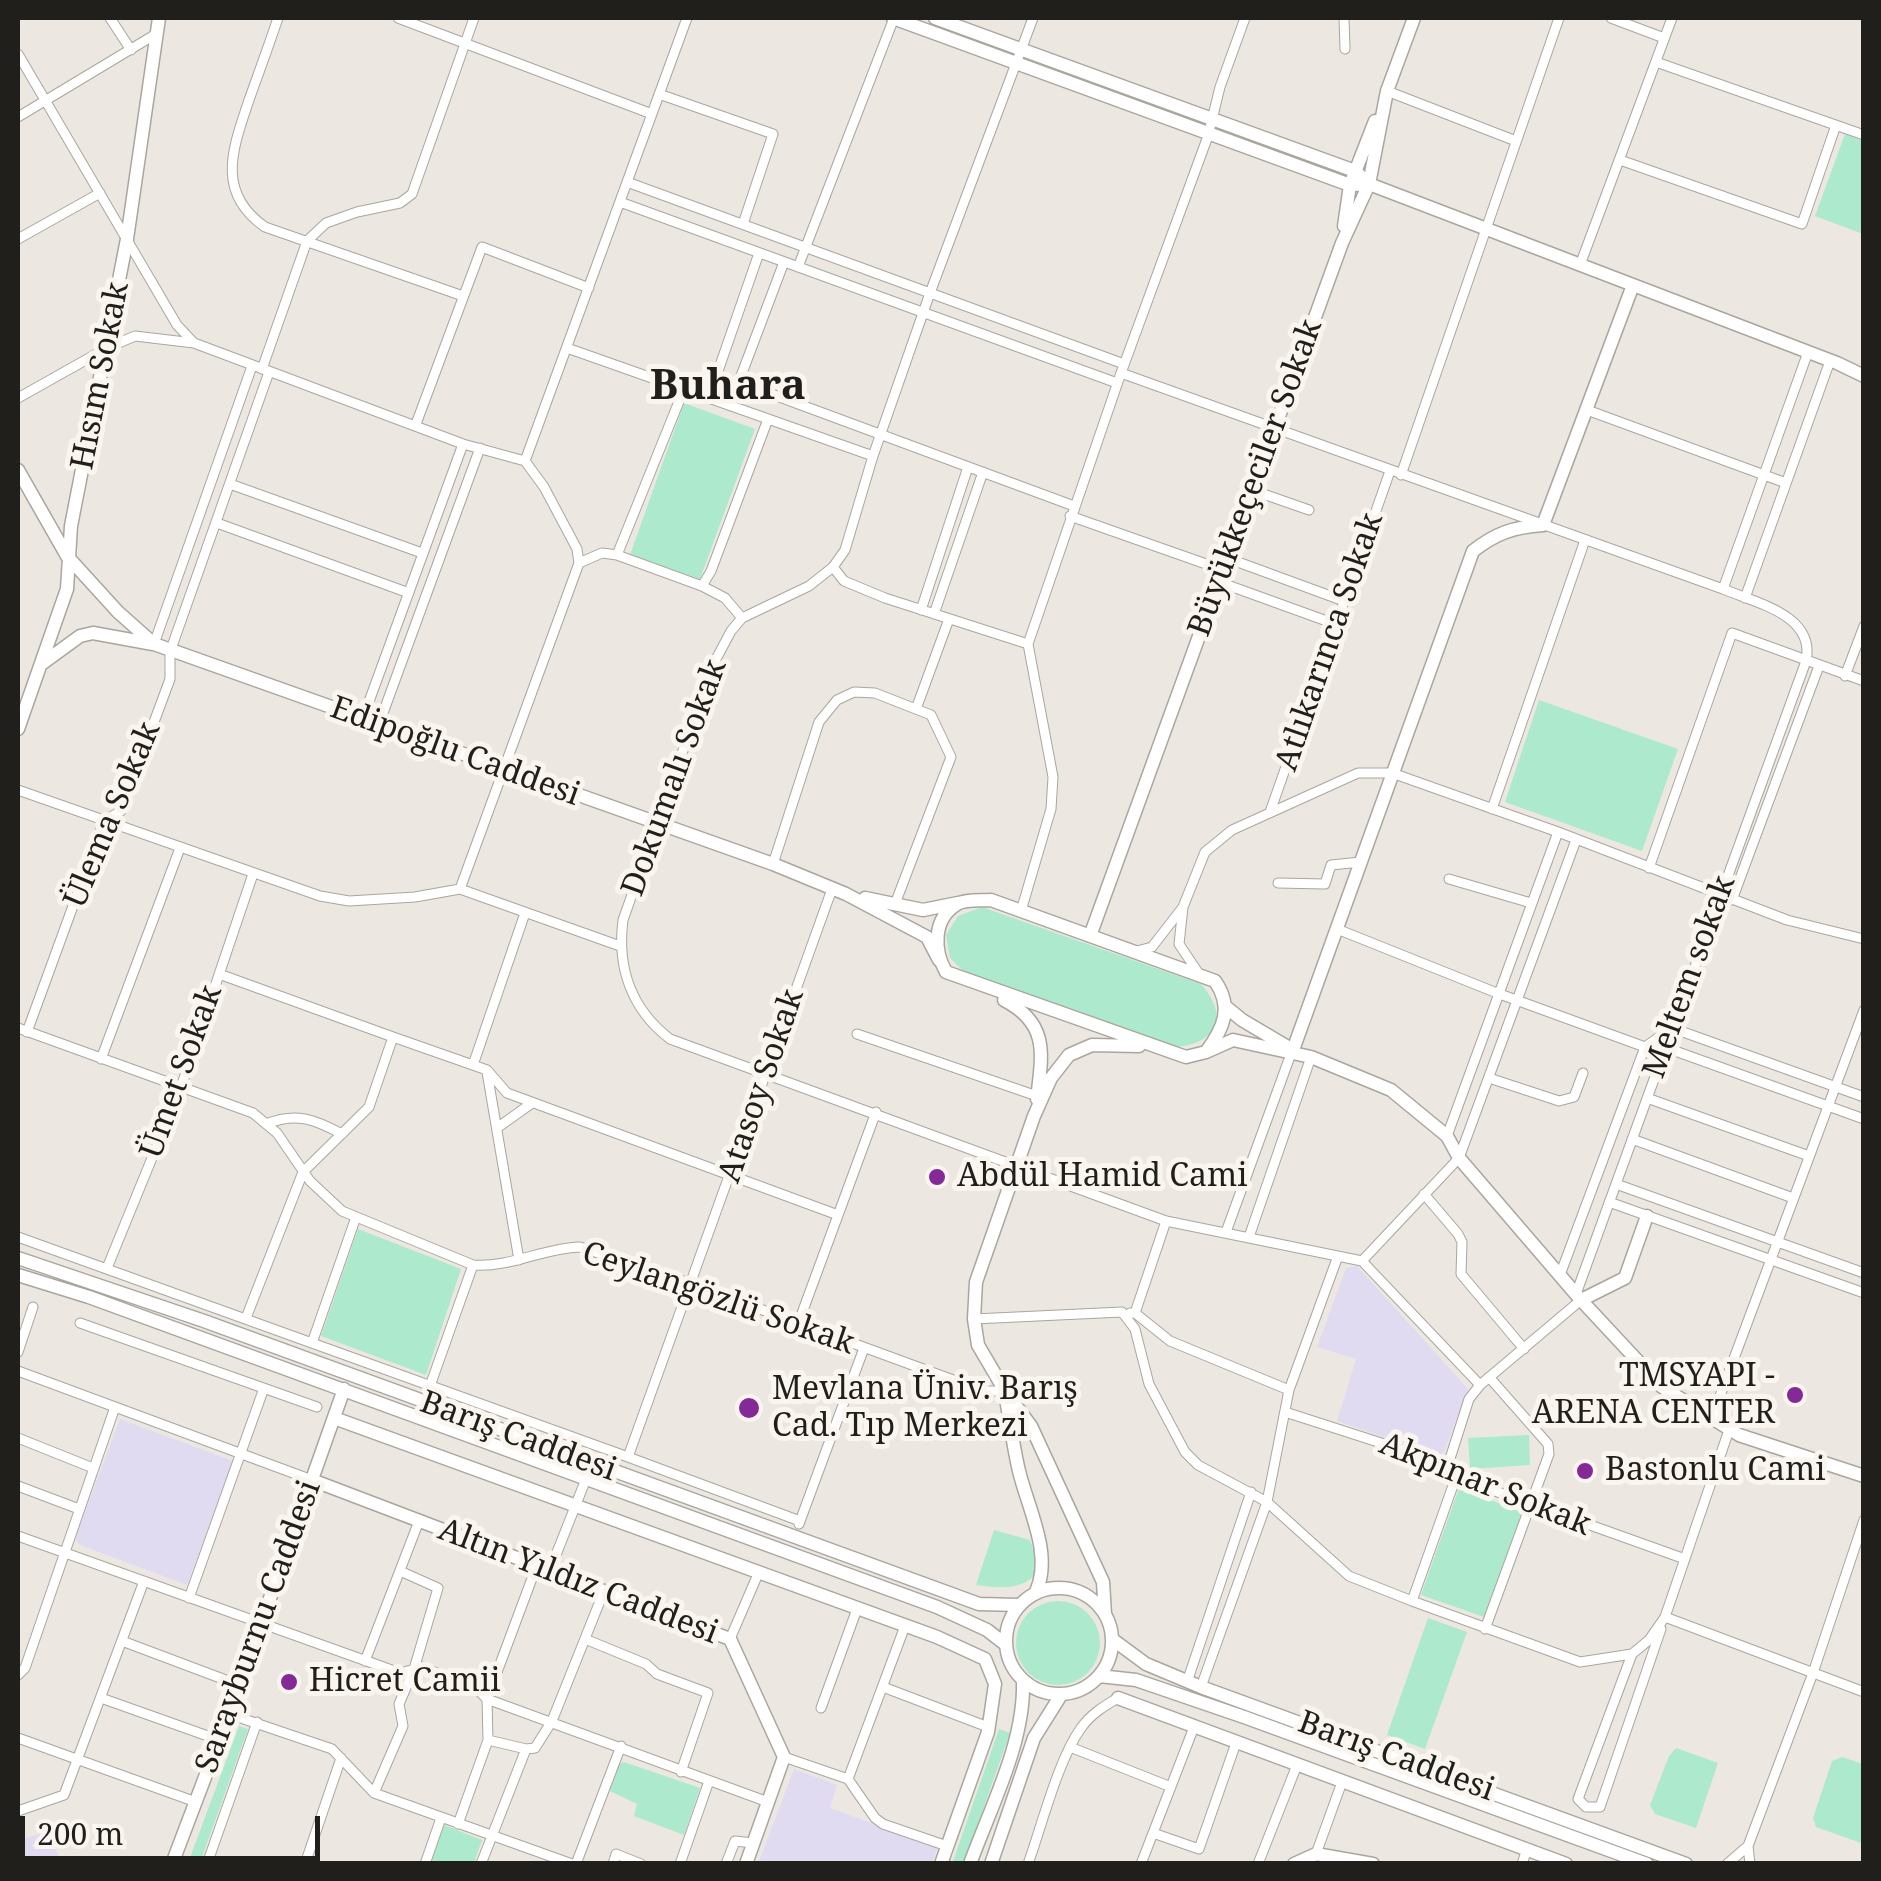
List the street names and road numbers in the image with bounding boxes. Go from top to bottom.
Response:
street label: Hısım Sokak [64,279,138,473]
street label: Büyükkeçeciler Sokak [1181,314,1331,642]
street label: Atlıkarınca Sokak [1268,508,1392,776]
street label: Dokumalı Sokak [614,655,736,901]
street label: Edipoğlu Caddesi [325,689,585,815]
street label: Ülema Sokak [57,716,169,914]
street label: Meltem sokak [1636,871,1744,1083]
street label: Ümet Sokak [133,980,231,1164]
street label: Atasoy Sokak [711,984,813,1188]
street label: Ceylangözlü Sokak [577,1234,859,1364]
street label: Barış Caddesi [415,1384,621,1490]
street label: Akpınar Sokak [1374,1425,1596,1545]
street label: Sarayburnu Caddesi [188,1476,330,1778]
street label: Altın Yıldız Caddesi [433,1511,723,1653]
street label: Barış Caddesi [1293,1704,1499,1810]

